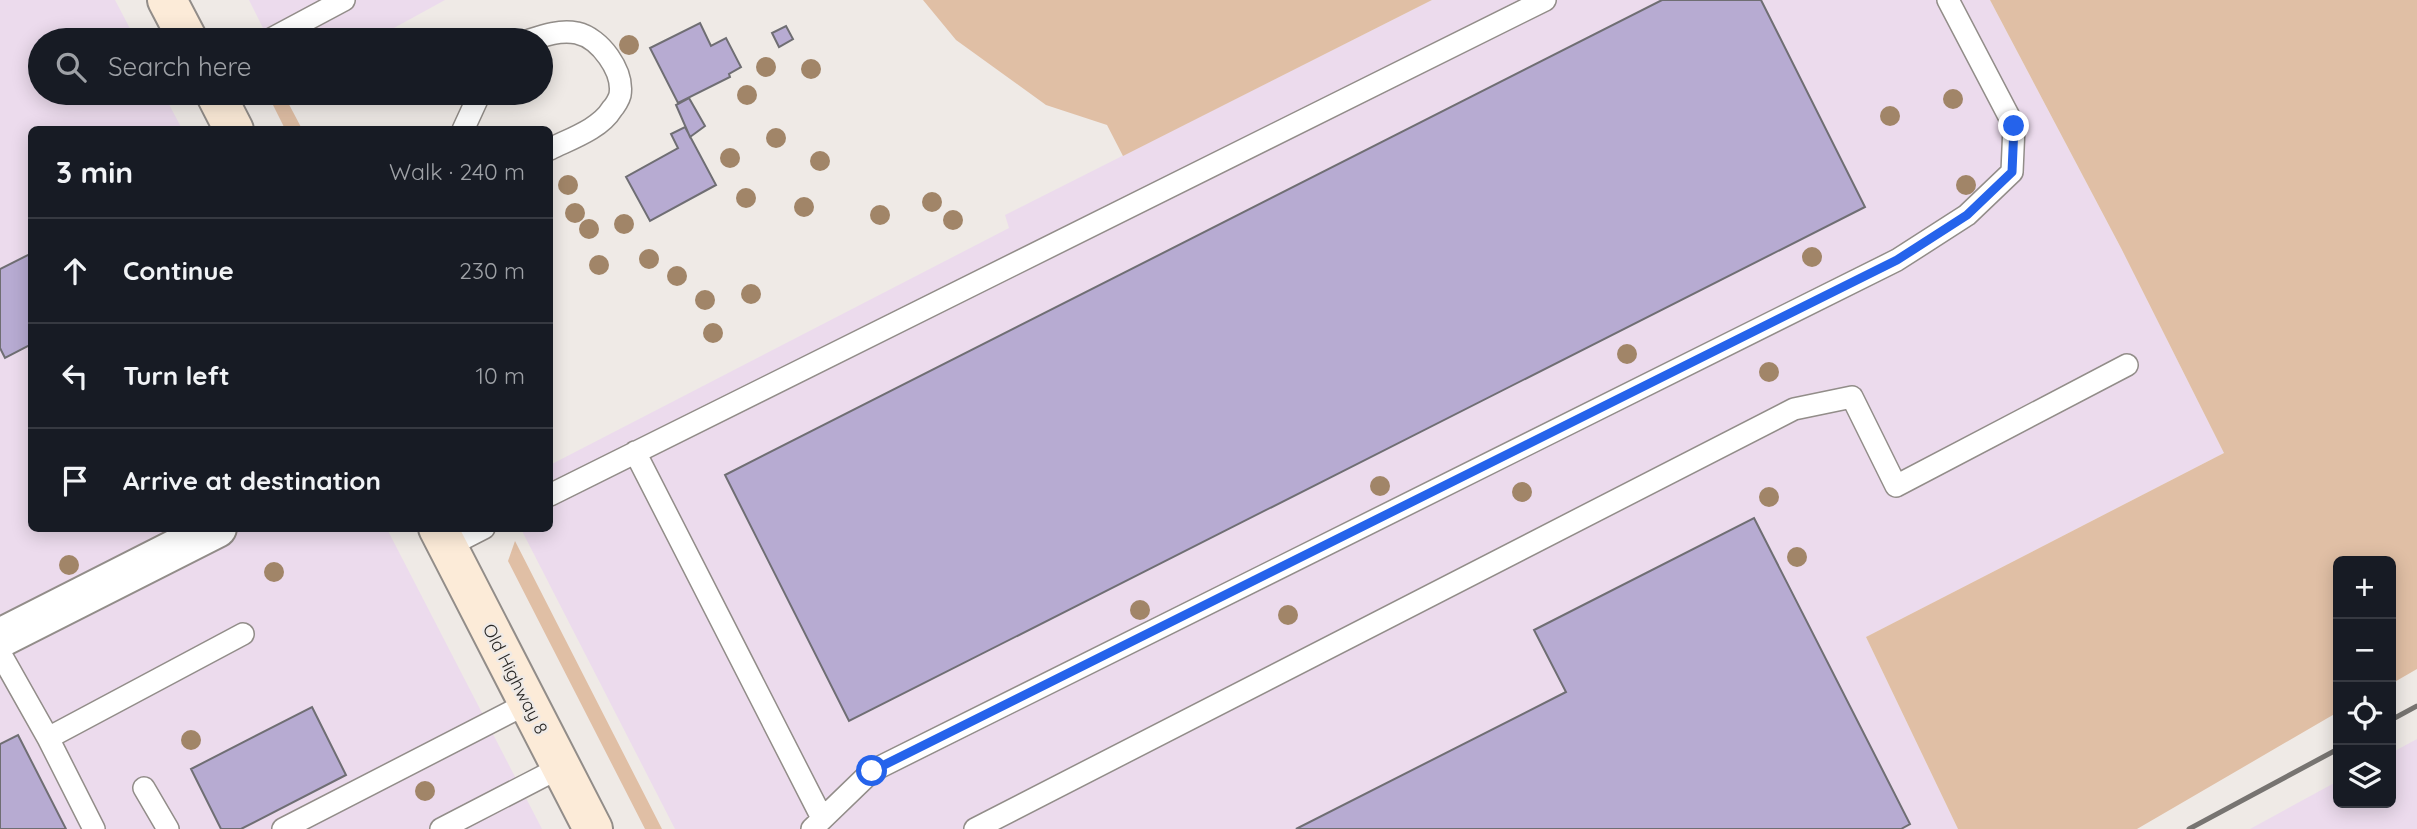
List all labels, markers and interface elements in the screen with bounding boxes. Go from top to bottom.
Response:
search box [28,28,553,105]
icon: search [52,48,90,86]
text: Search here [108,50,252,83]
route end [1998,110,2029,141]
text: 3 min [56,153,133,191]
text: Walk · 240 m [389,157,525,186]
icon: ahead [56,252,94,290]
text: Continue [123,254,234,287]
text: 230 m [459,256,525,285]
icon: left [56,357,94,395]
text: Turn left [123,359,230,392]
text: 10 m [476,361,525,390]
icon: arrive [56,462,94,500]
text: Arrive at destination [123,464,381,497]
map controls [2333,556,2396,808]
button: + [2333,556,2396,619]
button: − [2333,619,2396,682]
street label: Old Highway 8 [478,620,553,738]
button: locate [2333,682,2396,745]
button: layers [2333,745,2396,808]
route start [856,755,887,786]

